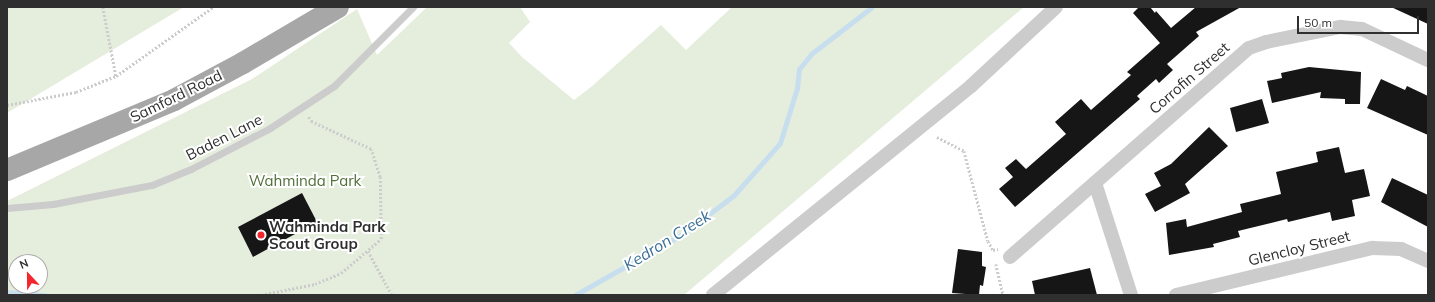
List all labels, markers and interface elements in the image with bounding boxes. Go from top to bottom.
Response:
scale bar [1299,8,1421,34]
text: 50 m [1304,15,1332,30]
street label: Corrofin Street [1145,38,1233,118]
street label: Samford Road [127,66,225,126]
street label: Baden Lane [183,110,265,164]
park label: Wahminda Park [249,172,361,190]
water label: Kedron Creek [620,206,714,274]
place label: Wahminda Park Scout Group [269,217,386,252]
street label: Glencloy Street [1246,227,1352,269]
marker: Wahminda Park Scout Group [256,230,266,240]
north arrow [8,254,48,294]
text: N [17,256,30,272]

